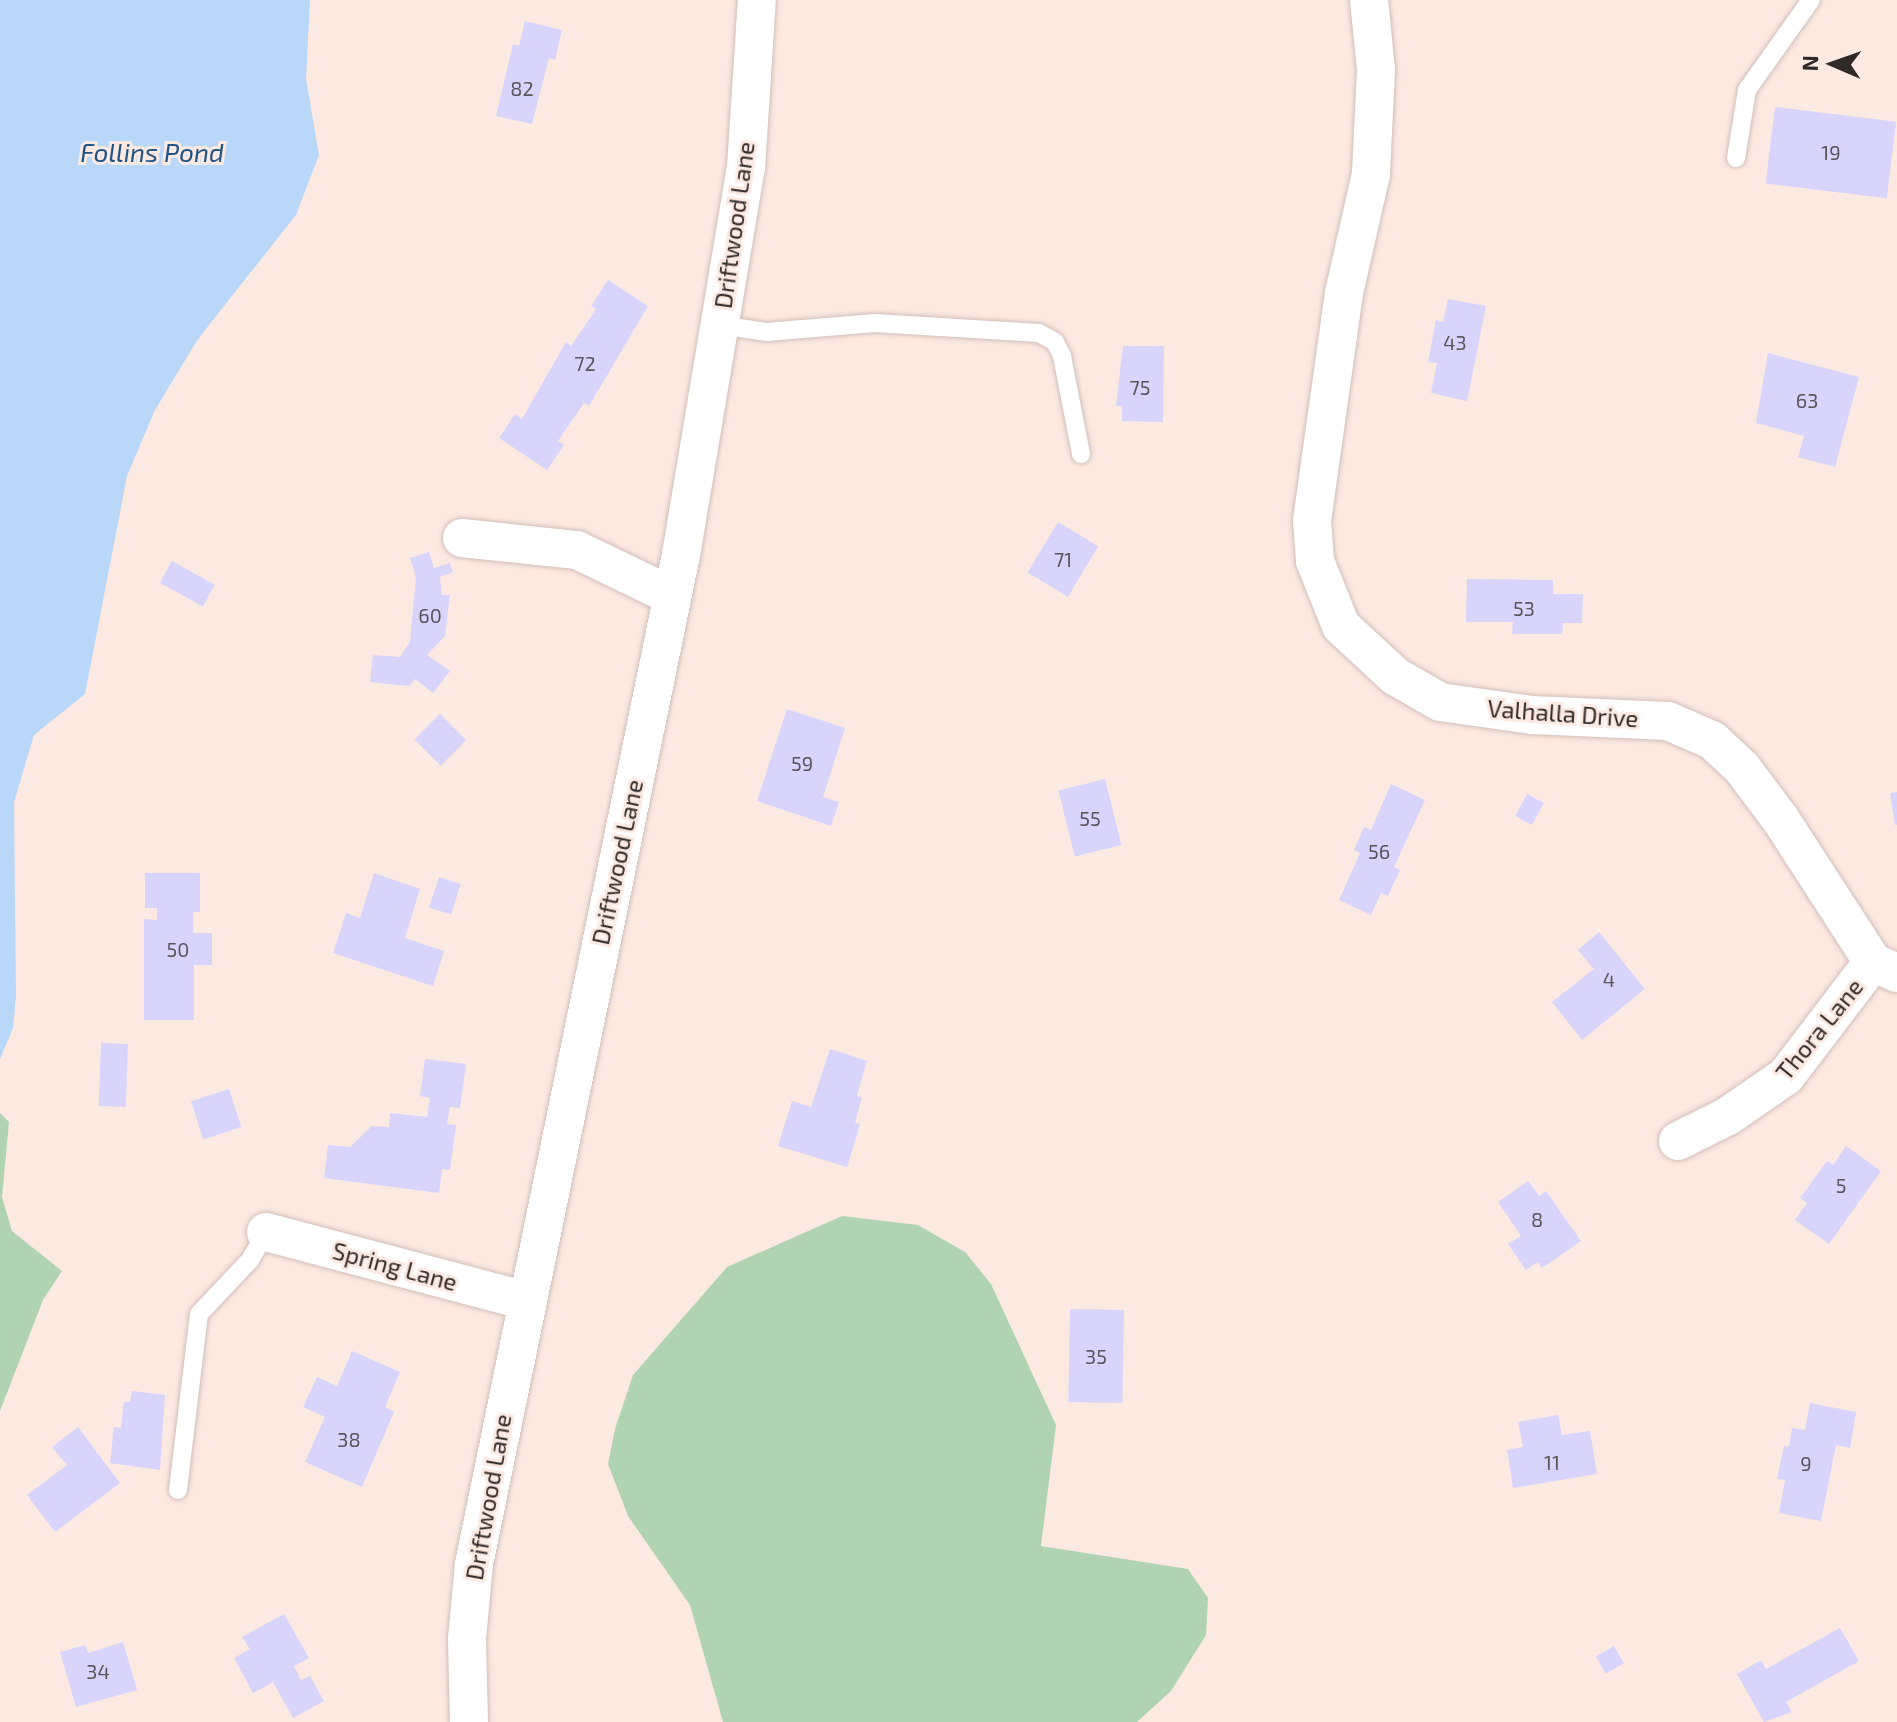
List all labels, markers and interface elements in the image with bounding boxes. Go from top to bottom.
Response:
north arrow [1793,24,1873,104]
text: N [1796,55,1822,72]
house number: 82 [510,76,534,100]
water label: Follins Pond [80,136,224,168]
street label: Driftwood Lane [708,140,760,310]
house number: 19 [1821,140,1841,164]
house number: 43 [1443,330,1467,354]
house number: 72 [574,351,596,375]
house number: 75 [1130,375,1150,399]
house number: 63 [1796,388,1818,412]
house number: 71 [1054,547,1072,571]
house number: 53 [1513,596,1535,620]
house number: 60 [418,603,442,627]
street label: Valhalla Drive [1487,693,1639,733]
house number: 59 [791,751,813,775]
street label: Driftwood Lane [585,777,649,947]
house number: 55 [1079,806,1101,830]
house number: 56 [1368,839,1390,863]
house number: 50 [167,937,189,961]
house number: 4 [1603,967,1615,991]
street label: Thora Lane [1769,973,1869,1085]
house number: 5 [1836,1173,1846,1197]
house number: 8 [1531,1207,1543,1231]
street label: Spring Lane [329,1236,461,1296]
house number: 35 [1085,1344,1107,1368]
street label: Driftwood Lane [459,1412,517,1582]
house number: 38 [337,1427,361,1451]
house number: 11 [1544,1450,1560,1474]
house number: 9 [1800,1451,1812,1475]
house number: 34 [86,1659,110,1683]

